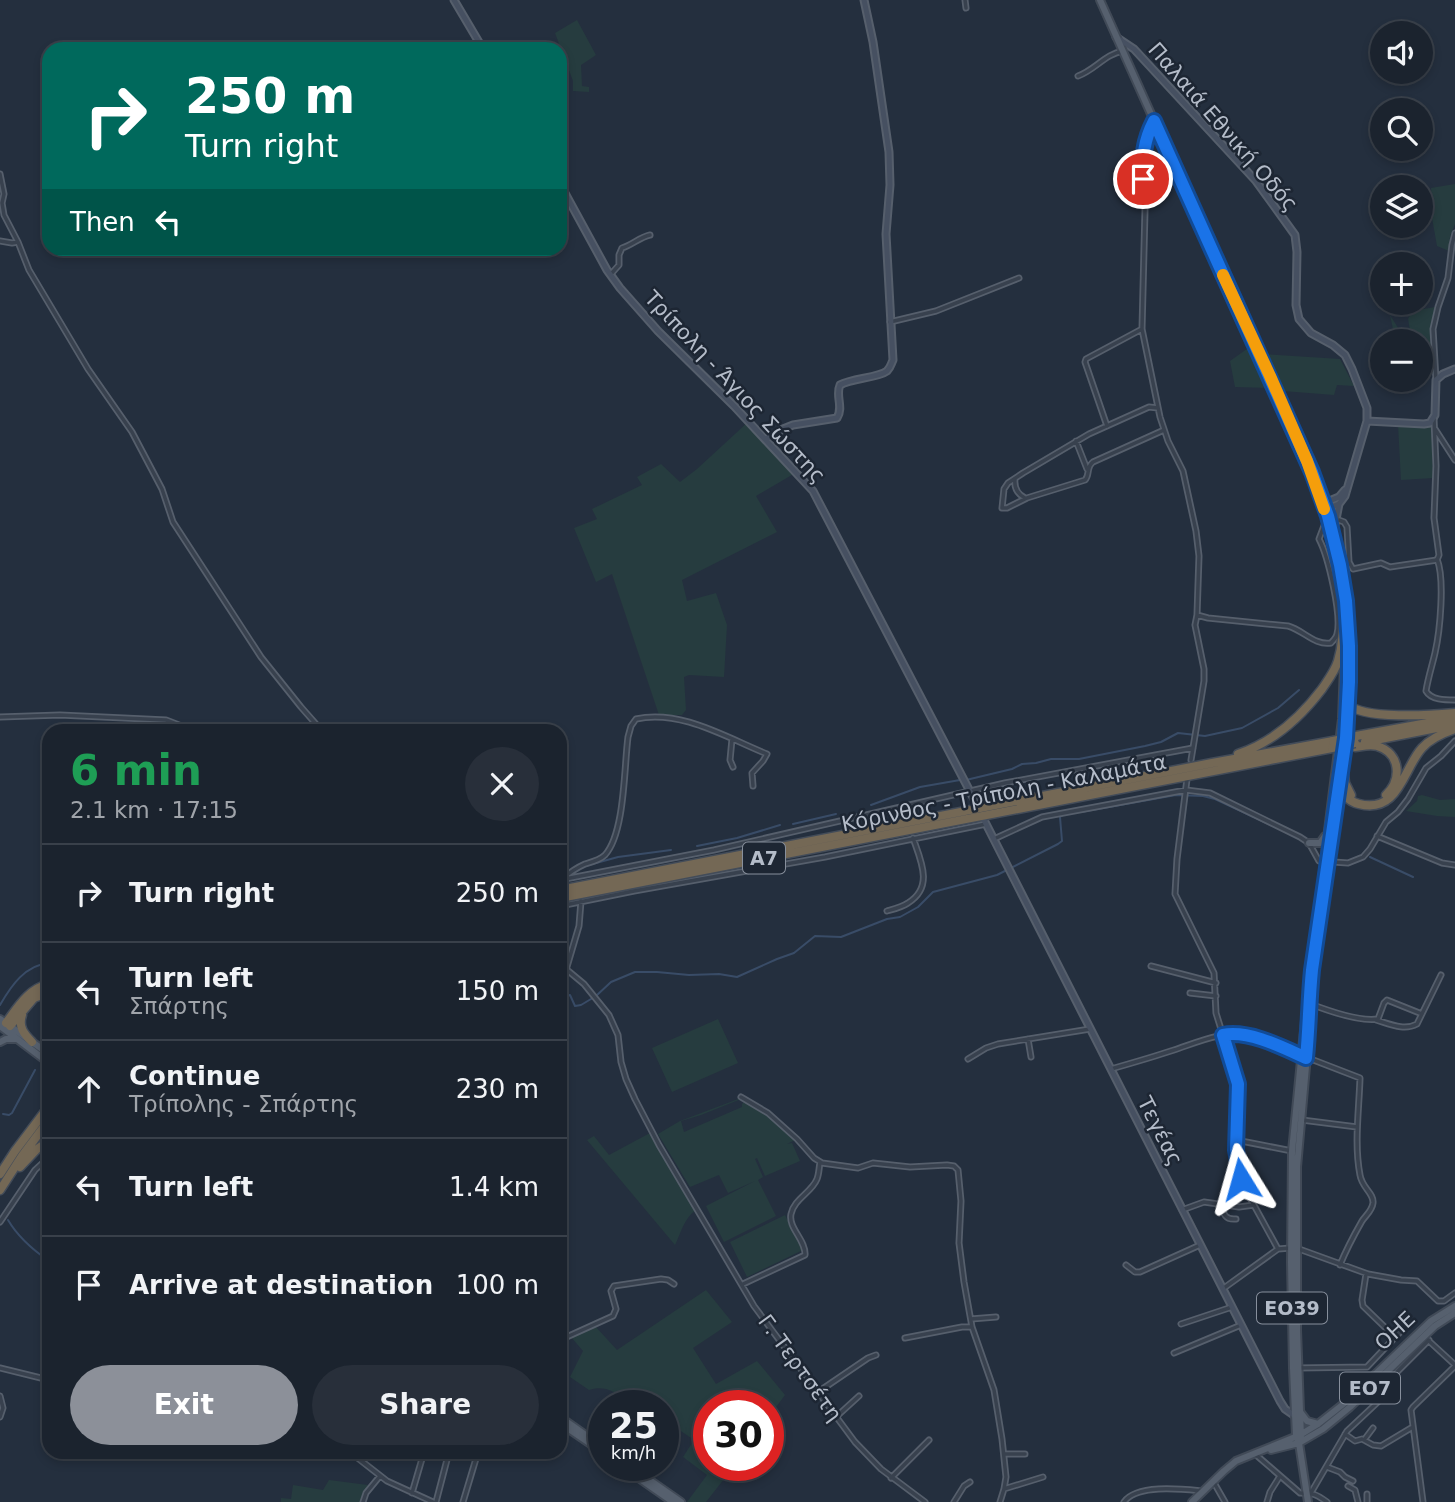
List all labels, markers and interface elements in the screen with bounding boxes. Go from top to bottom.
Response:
map controls [1370,21,1433,392]
button: sound [1370,21,1433,84]
street label: Παλαιά Εθνική Οδός [1143,38,1303,216]
text: 250 m [185,68,355,125]
icon: right [70,70,161,161]
button: search [1370,98,1433,161]
text: Turn right [185,127,338,165]
pin [1113,149,1173,209]
icon: arrive [1124,160,1162,198]
button: layers [1370,175,1433,238]
icon: left [149,203,187,241]
text: Then [70,207,135,237]
button: + [1370,252,1433,315]
street label: Τρίπολη - Άγιος Σώστης [639,285,830,488]
button: − [1370,329,1433,392]
text: 6 min [70,746,202,795]
button: close [465,747,539,821]
street label: Κόρινθος - Τρίπολη - Καλαμάτα [839,750,1169,836]
text: 2.1 km · 17:15 [70,797,238,823]
road number: Α7 [743,842,785,874]
icon: right [70,874,108,912]
text: Turn right [129,878,274,908]
text: 250 m [456,878,539,908]
text: Turn left [129,963,253,993]
icon: left [70,972,108,1010]
text: 150 m [456,976,539,1006]
text: Σπάρτης [129,993,229,1019]
text: Continue [129,1061,260,1091]
icon: ahead [70,1070,108,1108]
text: 230 m [456,1074,539,1104]
text: Τρίπολης - Σπάρτης [129,1091,358,1117]
street label: Τεγέας [1132,1092,1188,1169]
position arrow [1204,1142,1278,1216]
icon: left [70,1168,108,1206]
text: Turn left [129,1172,253,1202]
text: 1.4 km [449,1172,539,1202]
icon: arrive [70,1266,108,1304]
text: Arrive at destination [129,1270,433,1300]
text: 100 m [456,1270,539,1300]
road number: ΕΟ39 [1257,1292,1327,1324]
street label: ΟΗΕ [1370,1307,1420,1355]
street label: Γ. Τερτσέτη [753,1310,847,1426]
button: Exit [70,1365,298,1445]
button: Share [312,1365,539,1445]
road number: ΕΟ7 [1340,1372,1400,1404]
speed limit sign: 30 [693,1390,784,1481]
text: 25 [609,1406,658,1446]
text: km/h [611,1442,656,1463]

